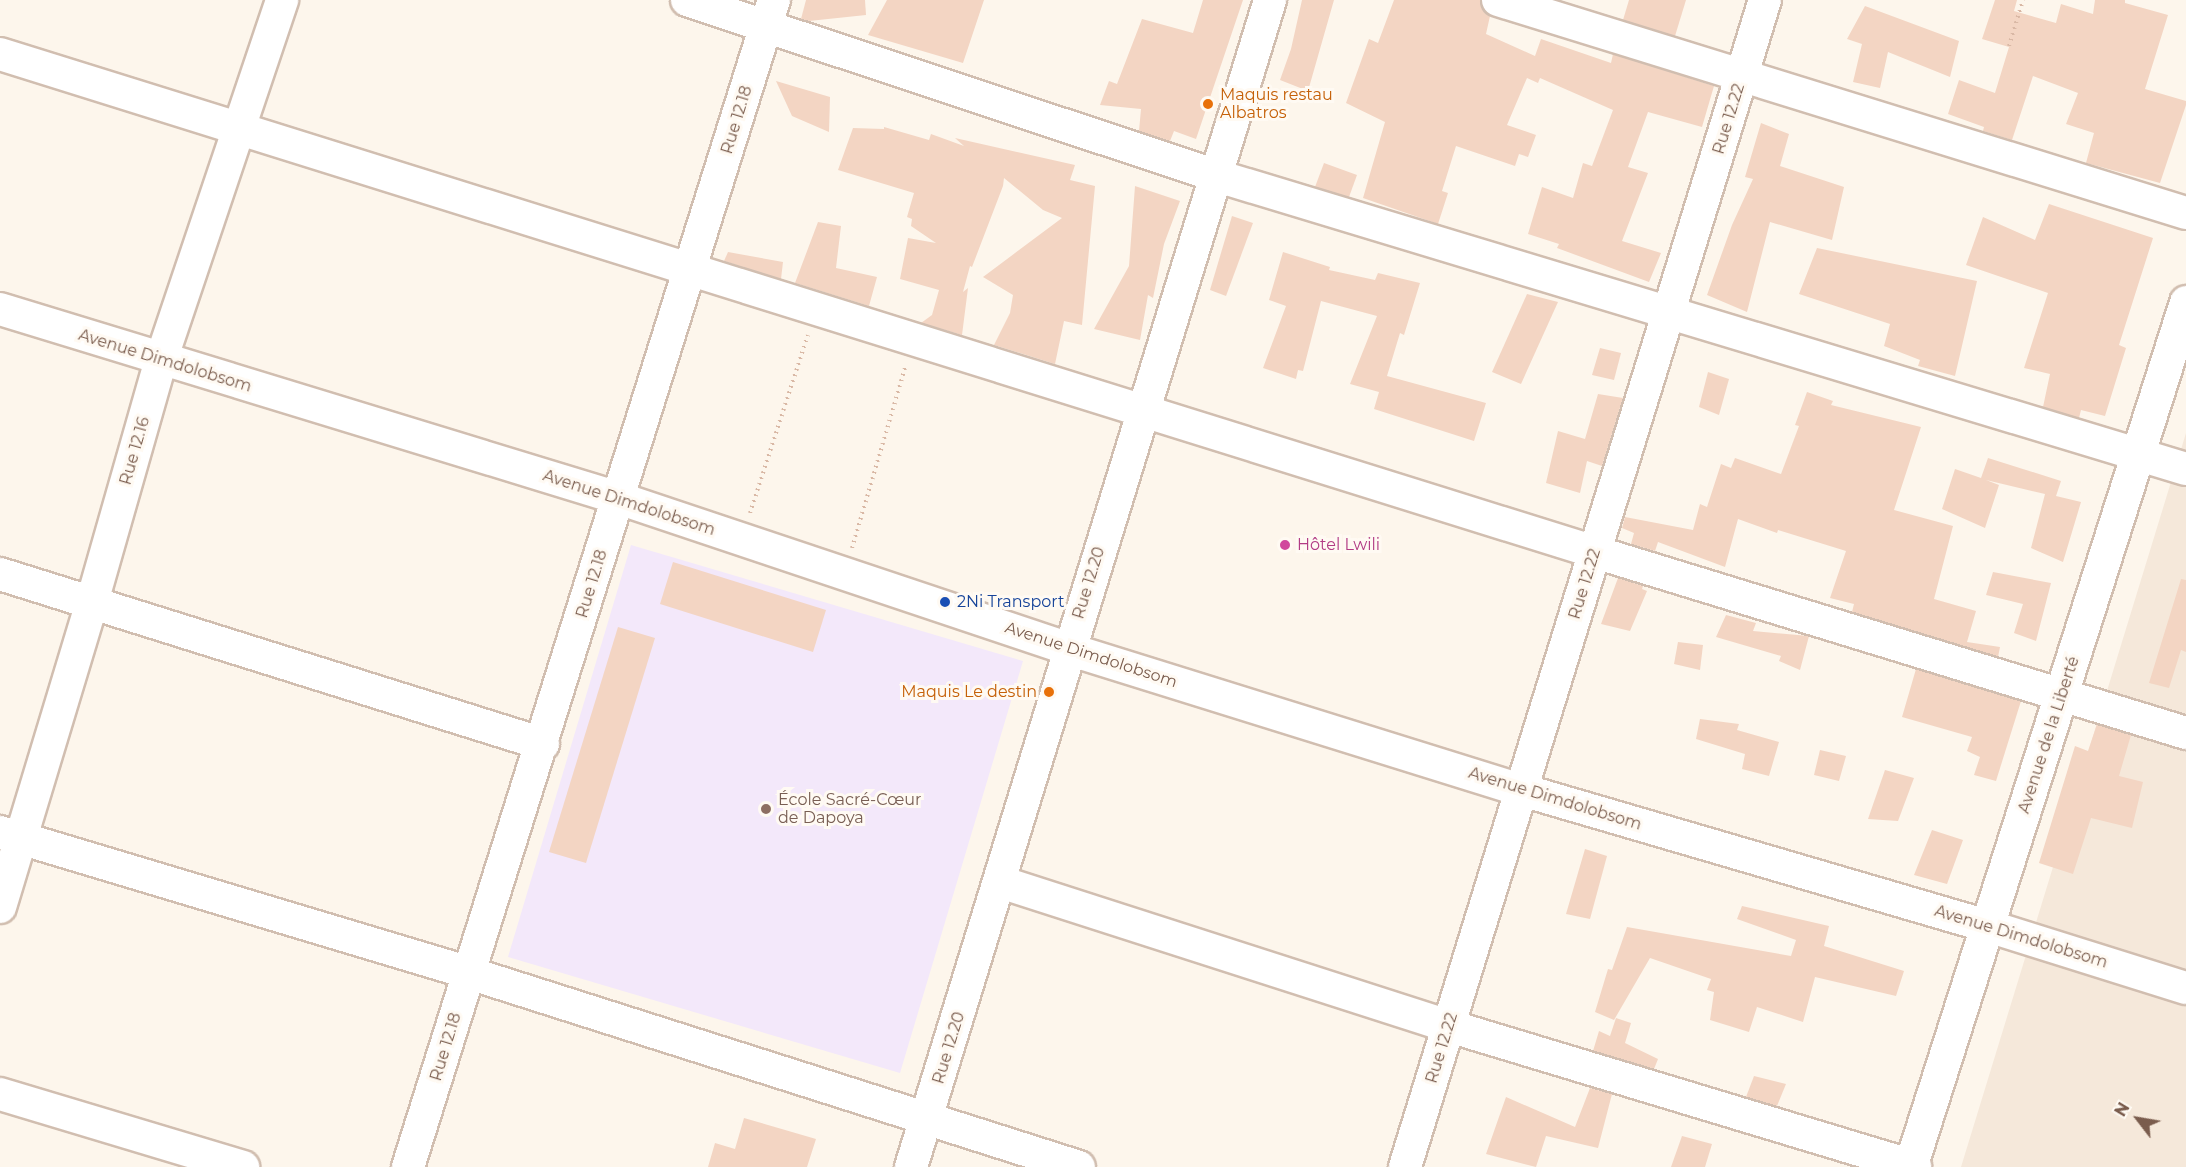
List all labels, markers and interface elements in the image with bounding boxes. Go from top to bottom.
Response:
street label: Rue 12.22 [1709,81,1749,157]
street label: Rue 12.18 [718,84,756,156]
place label: Maquis restau Albatros [1220,85,1333,123]
marker: Maquis restau Albatros [1201,97,1215,111]
street label: Avenue Dimdolobsom [76,326,254,396]
street label: Rue 12.16 [116,415,154,487]
street label: Avenue Dimdolobsom [540,466,718,540]
place label: Hôtel Lwili [1297,535,1380,555]
marker: Hôtel Lwili [1278,538,1292,552]
street label: Rue 12.20 [1069,545,1109,621]
street label: Rue 12.22 [1565,546,1605,622]
street label: Rue 12.18 [573,548,611,620]
place label: 2Ni Transport [957,592,1064,612]
marker: 2Ni Transport [938,595,952,609]
street label: Avenue Dimdolobsom [1002,618,1180,692]
street label: Avenue de la Liberté [2015,654,2083,816]
place label: Maquis Le destin [901,682,1037,702]
marker: Maquis Le destin [1042,685,1056,699]
street label: Avenue Dimdolobsom [1466,764,1644,834]
place label: École Sacré-Cœur de Dapoya [778,790,921,828]
marker: École Sacré-Cœur de Dapoya [759,802,773,816]
street label: Avenue Dimdolobsom [1932,902,2110,972]
street label: Rue 12.20 [929,1010,969,1086]
street label: Rue 12.22 [1422,1010,1462,1086]
street label: Rue 12.18 [427,1011,465,1083]
north arrow [2108,1089,2168,1149]
text: N [2111,1099,2134,1120]

